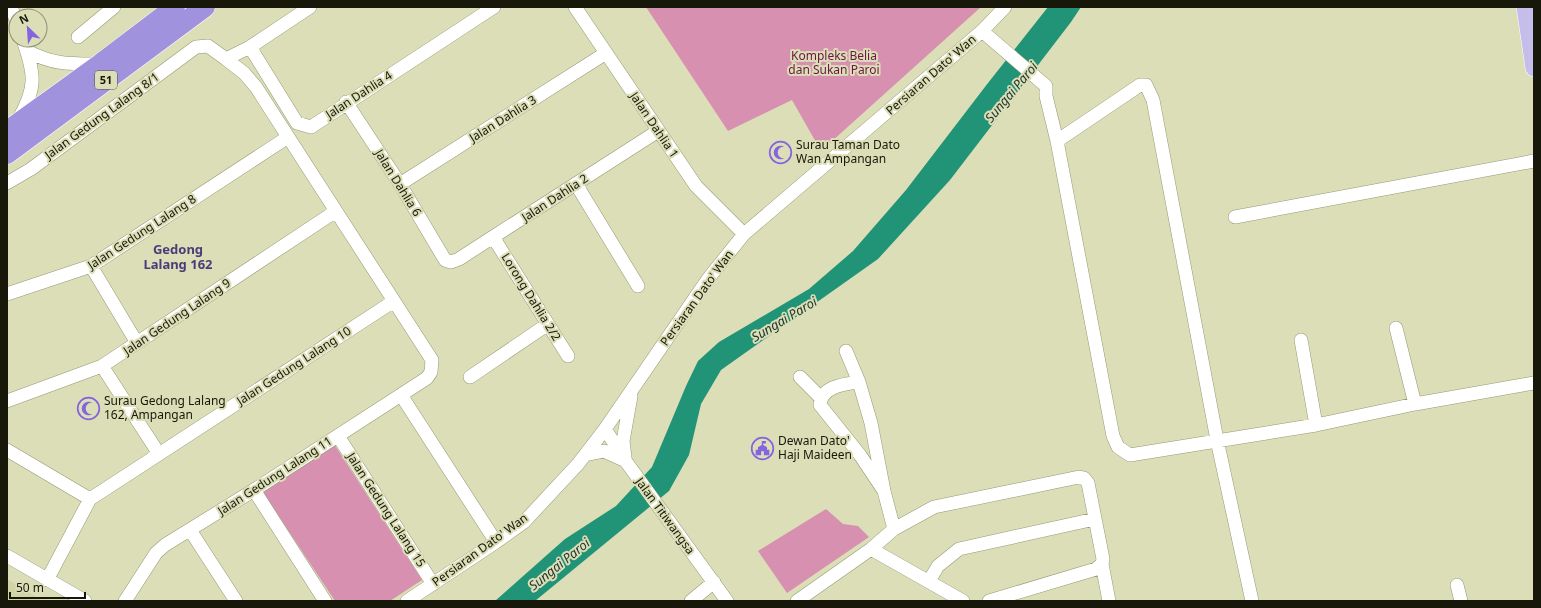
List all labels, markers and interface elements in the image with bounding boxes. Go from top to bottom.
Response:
north arrow [8,8,48,48]
text: N [16,10,31,27]
street label: Persiaran Dato' Wan [882,31,979,119]
park label: Kompleks Belia dan Sukan Paroi [788,47,880,78]
water label: Sungai Paroi [980,58,1042,126]
street label: Jalan Dahlia 4 [321,67,395,123]
street label: Jalan Gedung Lalang 8/1 [40,68,162,163]
road number: 51 [95,71,117,89]
street label: Jalan Dahlia 1 [626,88,683,161]
street label: Jalan Dahlia 3 [465,91,540,147]
place label: Surau Taman Dato Wan Ampangan [796,136,900,167]
mosque icon: Surau Taman Dato Wan Ampangan [767,139,793,165]
street label: Jalan Dahlia 6 [370,145,426,220]
street label: Jalan Dahlia 2 [517,170,591,226]
street label: Jalan Gedung Lalang 8 [83,190,199,274]
district label: Gedong Lalang 162 [143,240,213,273]
street label: Persiaran Dato' Wan [656,246,737,349]
street label: Lorong Dahlia 2/2 [498,250,565,344]
street label: Jalan Gedung Lalang 9 [119,274,234,359]
water label: Sungai Paroi [748,292,821,346]
street label: Jalan Gedung Lalang 10 [232,322,354,409]
place label: Surau Gedong Lalang 162, Ampangan [104,392,226,423]
mosque icon: Surau Gedong Lalang 162, Ampangan [75,395,101,421]
street label: Jalan Gedung Lalang 11 [213,432,335,519]
place label: Dewan Dato' Haji Maideen [778,432,852,463]
public building icon: Dewan Dato' Haji Maideen [749,435,775,461]
street label: Jalan Gedung Lalang 15 [343,448,430,570]
street label: Jalan Titiwangsa [631,473,699,558]
street label: Persiaran Dato' Wan [428,509,531,590]
water label: Sungai Paroi [525,533,594,594]
scale bar [10,574,85,600]
text: 50 m [16,579,44,596]

